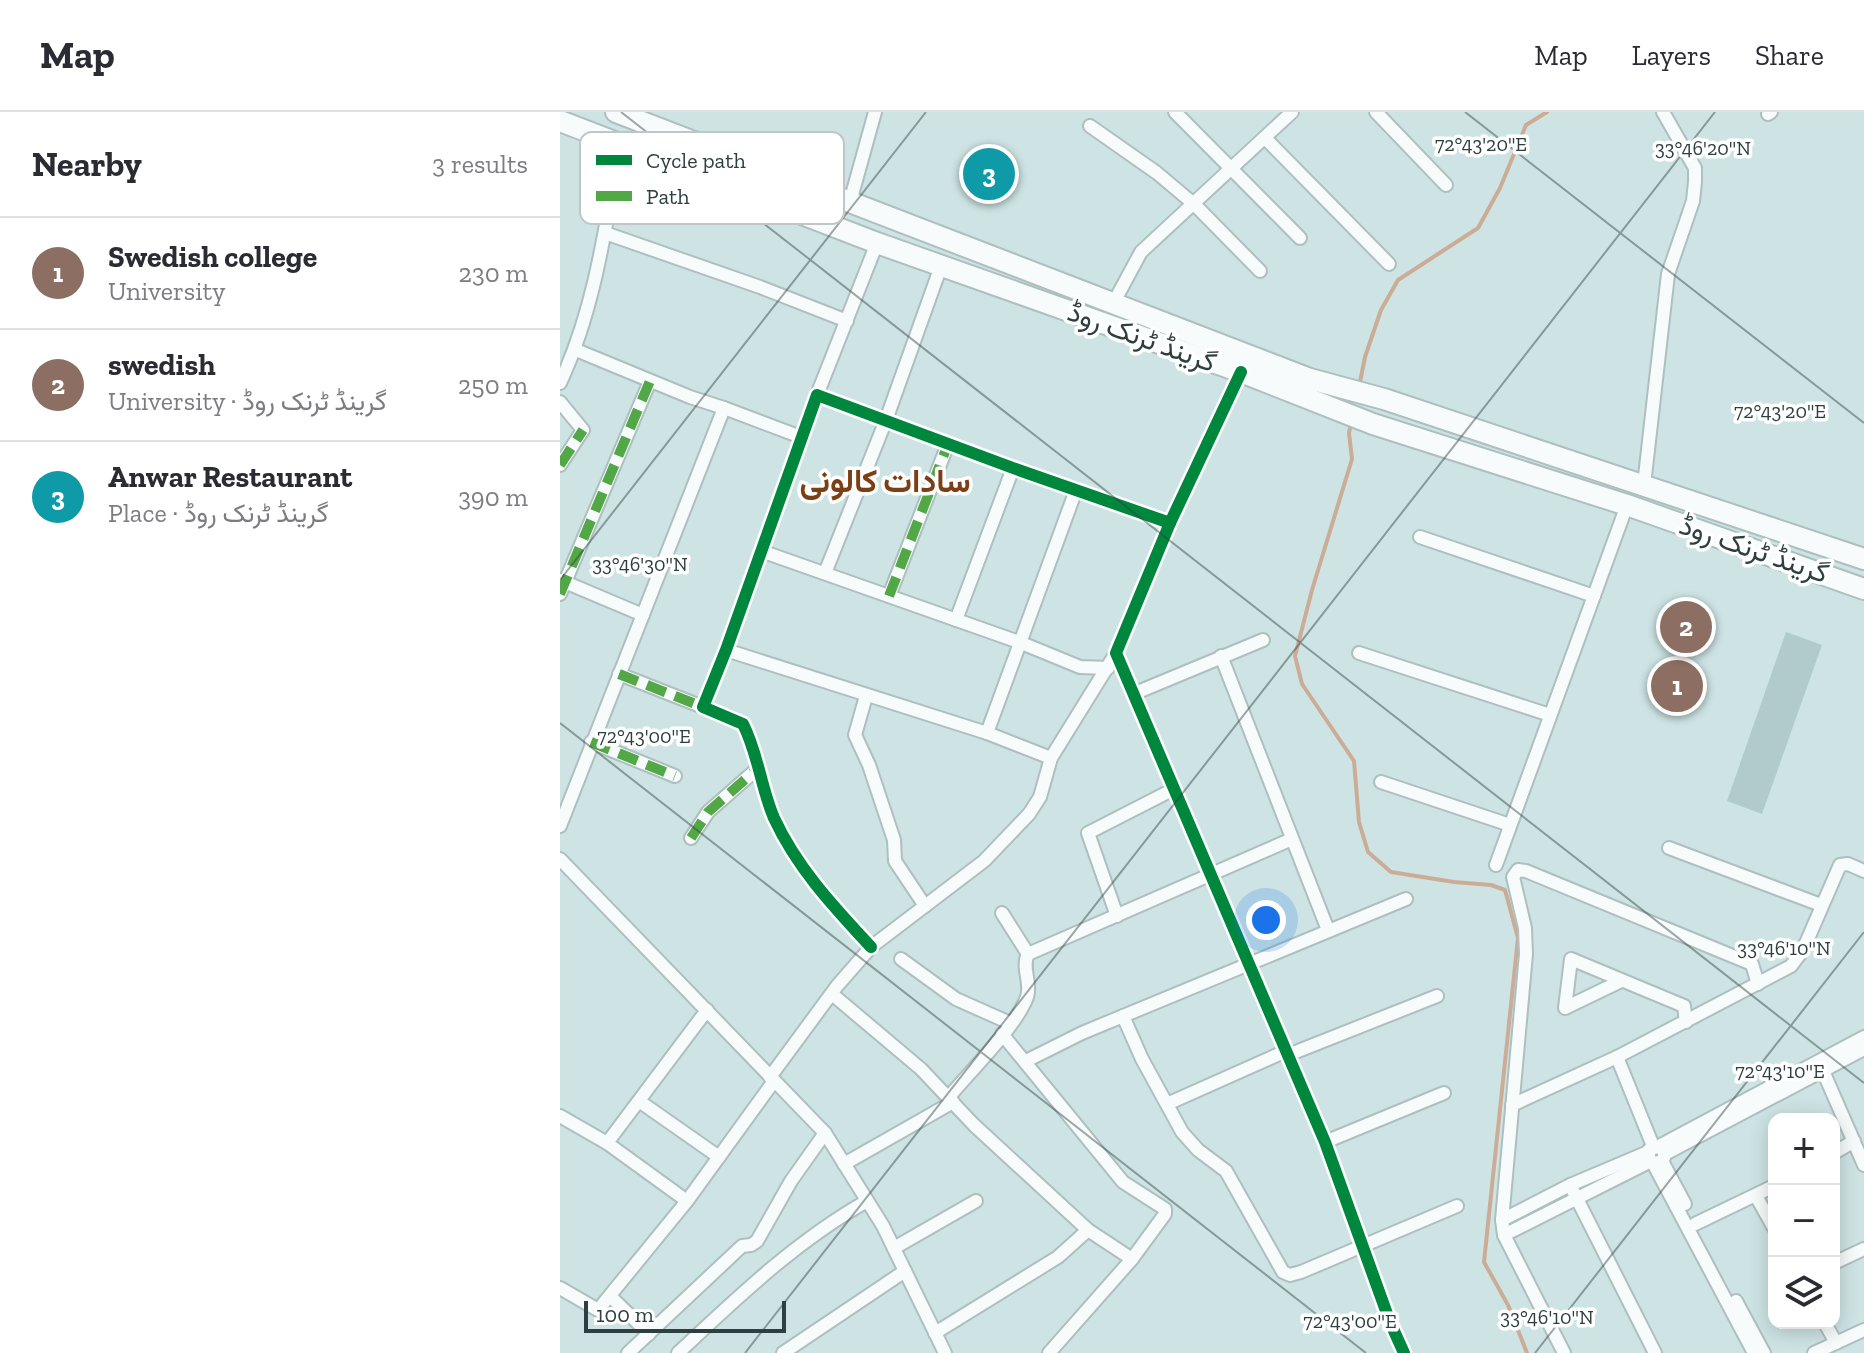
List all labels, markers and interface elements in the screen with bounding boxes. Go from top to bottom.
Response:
text: Map [40,32,115,78]
text: Map [1534,39,1588,72]
text: Layers [1632,39,1711,72]
text: Share [1755,39,1824,72]
legend [580,132,844,224]
text: 72°43'20"E [1435,132,1527,156]
text: 33°46'20"N [1655,136,1751,160]
text: Nearby [32,144,142,185]
pin: 3 [963,144,1015,204]
text: Cycle path [646,147,746,174]
text: 3 results [432,148,528,180]
text: Path [646,183,690,210]
text: Swedish college [108,239,317,275]
text: 1 [53,257,63,289]
text: 230 m [459,257,528,289]
text: University [108,275,225,307]
street label: گرینڈ ٹرنک روڈ [1063,295,1221,380]
text: swedish [108,347,216,383]
text: 2 [51,369,65,401]
text: 250 m [458,369,528,401]
text: University · گرینڈ ٹرنک روڈ [108,385,387,417]
text: 72°43'20"E [1734,399,1826,423]
text: Anwar Restaurant [108,459,352,495]
district label: سادات کالونی [799,462,971,501]
text: 3 [51,481,65,513]
text: 390 m [458,481,528,513]
text: Place · گرینڈ ٹرنک روڈ [108,497,329,529]
street label: گرینڈ ٹرنک روڈ [1675,508,1833,591]
text: 33°46'30"N [592,552,688,576]
pin: 2 [1660,597,1712,657]
pin: 1 [1651,656,1703,716]
text: 72°43'00"E [597,724,691,748]
your location [1246,900,1286,940]
text: 33°46'10"N [1737,936,1831,960]
text: 72°43'10"E [1735,1059,1825,1083]
map controls [1768,1113,1840,1329]
button: + [1768,1113,1840,1185]
button: − [1768,1185,1840,1257]
button: layers [1768,1257,1840,1329]
scale bar [584,1297,786,1333]
text: 100 m [596,1301,654,1328]
text: 33°46'10"N [1500,1305,1594,1329]
text: 72°43'00"E [1303,1309,1397,1333]

